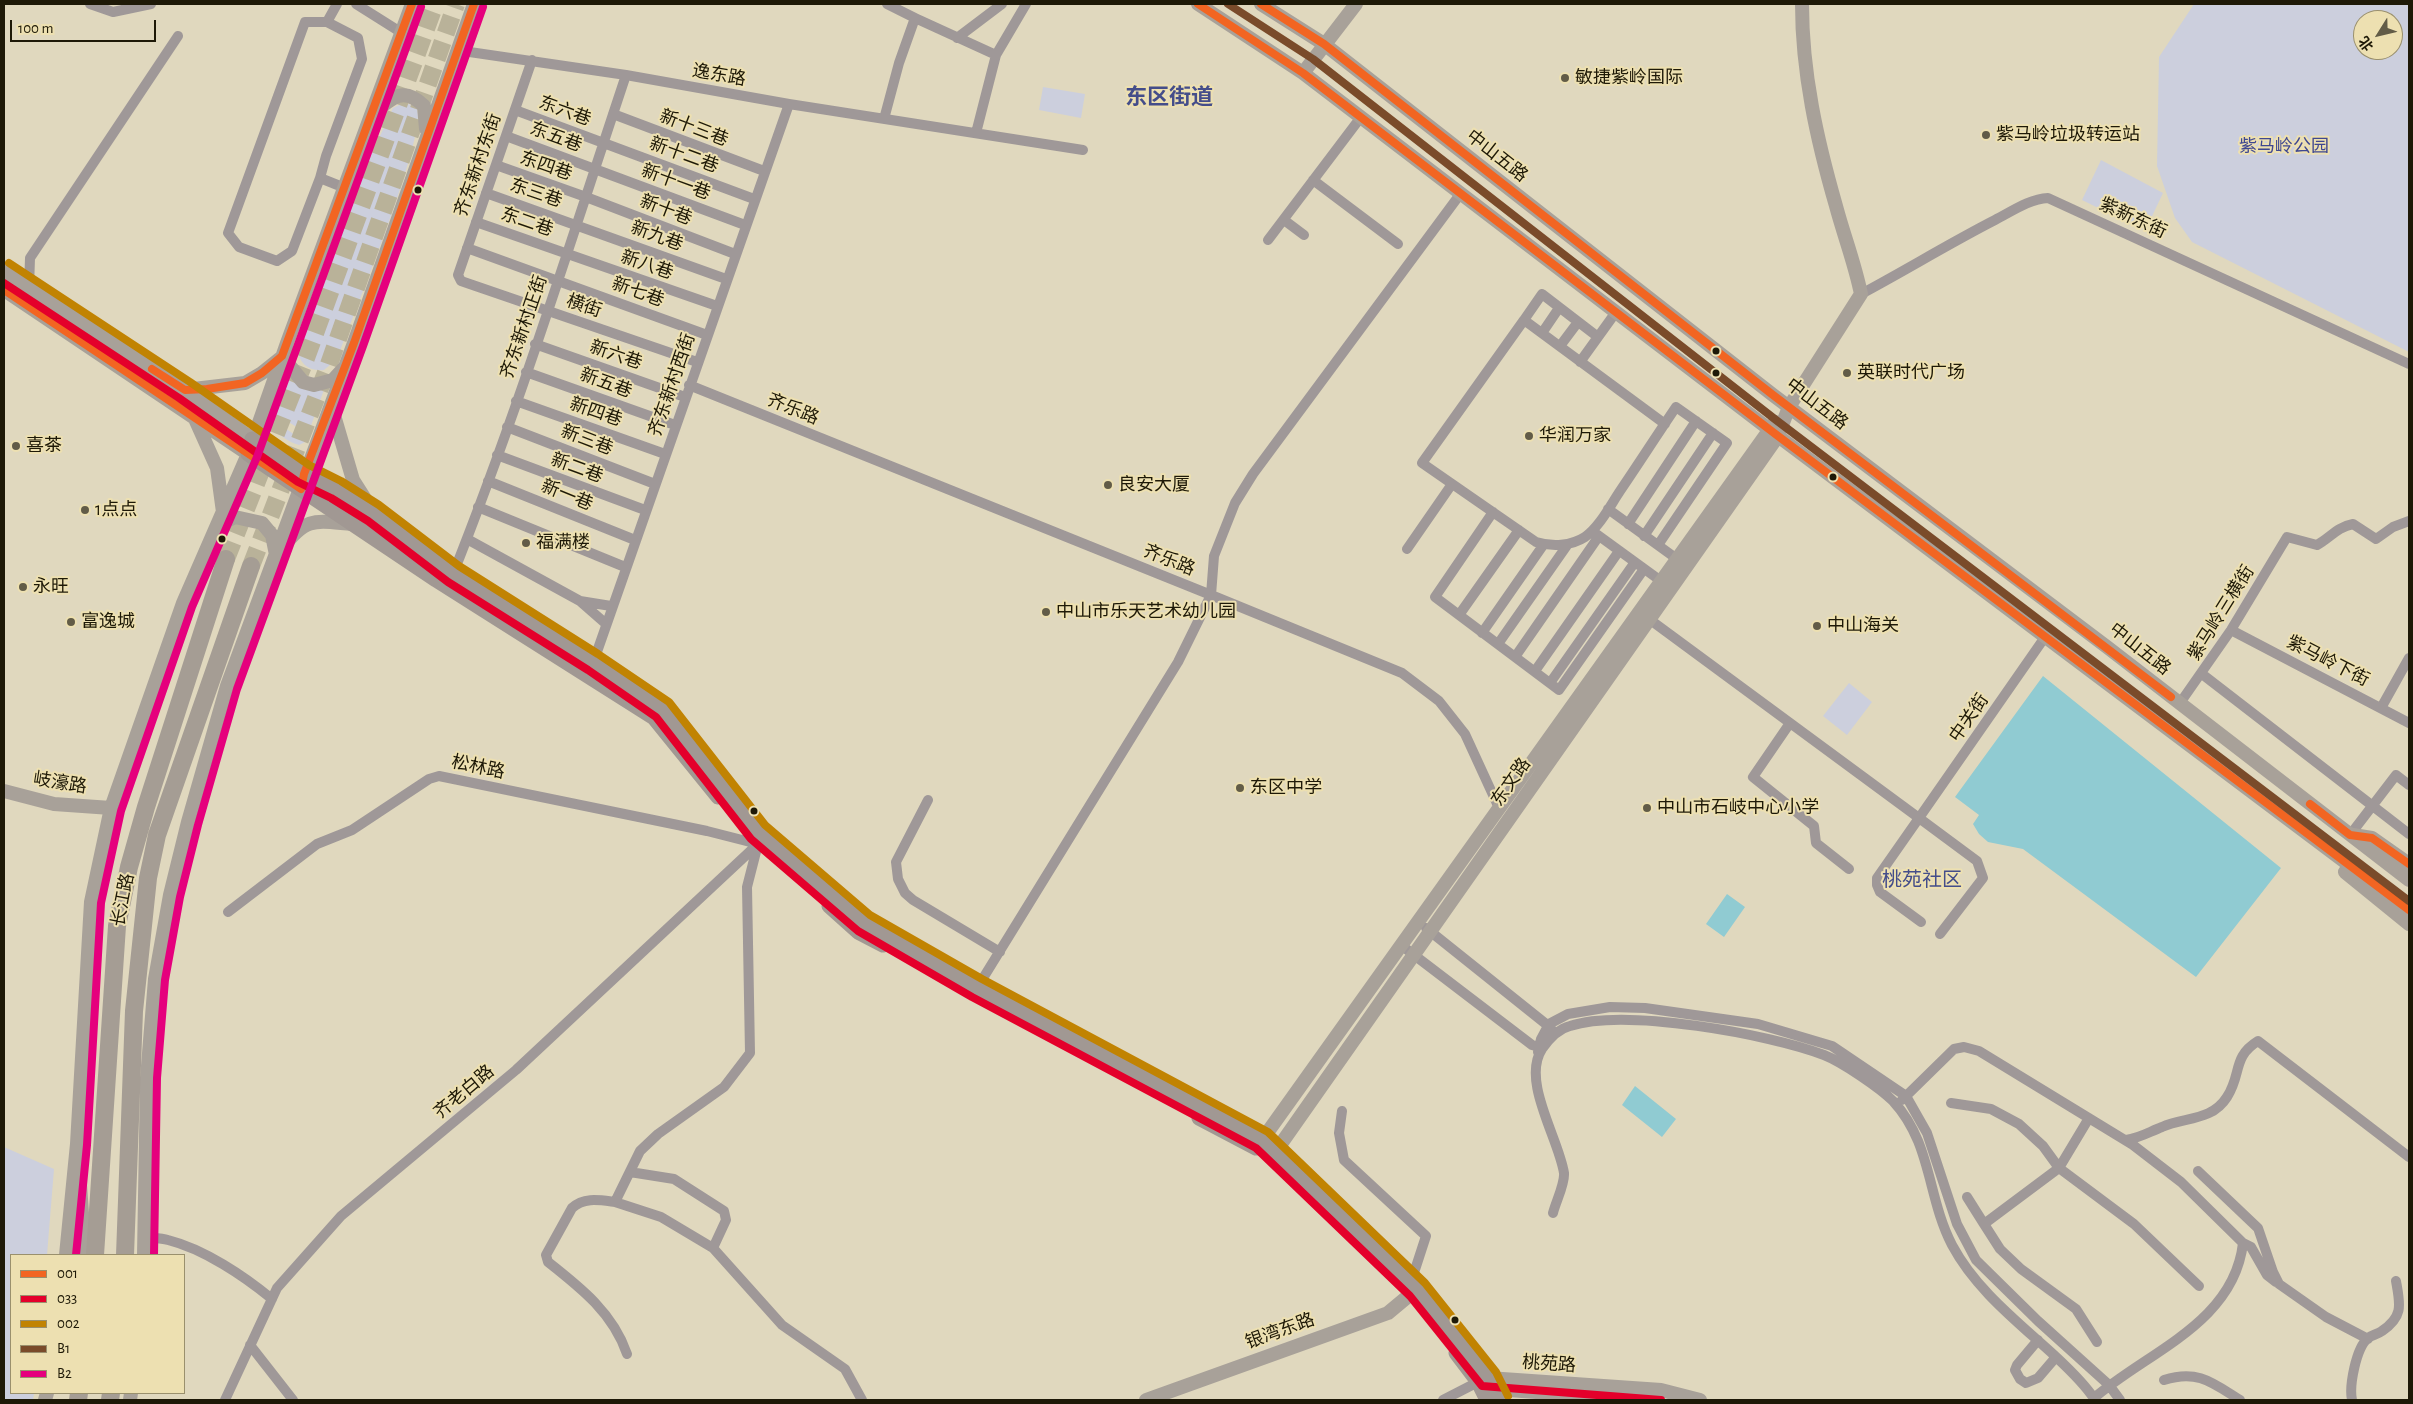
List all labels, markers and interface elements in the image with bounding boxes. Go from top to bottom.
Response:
scale bar [12,10,159,42]
north arrow [2353,10,2403,60]
text: 100 m [18,21,53,36]
text: 北 [2357,33,2376,53]
street label: 逸东路 [691,60,747,90]
place label: 敏捷紫岭国际 [1575,67,1683,89]
marker: 敏捷紫岭国际 [1559,72,1571,84]
district label: 东区街道 [1125,84,1213,110]
street label: 东六巷 [536,92,594,130]
street label: 新十三巷 [657,105,731,151]
street label: 齐东新村东街 [450,110,506,220]
street label: 东五巷 [527,118,585,156]
place label: 紫马岭垃圾转运站 [1996,124,2140,146]
street label: 中山五路 [1462,125,1532,187]
marker: 紫马岭垃圾转运站 [1980,129,1992,141]
street label: 新十二巷 [646,133,722,177]
park label: 紫马岭公园 [2239,136,2329,158]
street label: 东四巷 [517,147,575,185]
street label: 新十一巷 [638,160,714,204]
street label: 东三巷 [507,174,565,212]
unlabelled marker [413,185,423,195]
street label: 新十巷 [637,190,695,230]
street label: 紫新东街 [2096,193,2170,243]
street label: 东二巷 [498,203,556,241]
street label: 新九巷 [628,217,686,255]
street label: 新八巷 [618,246,676,284]
street label: 齐东新村正街 [496,272,552,382]
street label: 新七巷 [609,273,667,311]
street label: 横街 [563,290,605,322]
street label: 齐东新村西街 [644,330,700,440]
street label: 新六巷 [587,336,645,374]
unlabelled marker [1711,346,1721,356]
place label: 英联时代广场 [1857,362,1965,384]
street label: 新五巷 [577,364,635,402]
marker: 英联时代广场 [1841,367,1853,379]
unlabelled marker [1711,368,1721,378]
street label: 中山五路 [1782,374,1852,434]
street label: 齐乐路 [764,389,822,429]
street label: 新四巷 [567,393,625,431]
street label: 新三巷 [558,420,616,460]
place label: 华润万家 [1539,425,1611,447]
marker: 华润万家 [1523,430,1535,442]
place label: 喜茶 [26,435,62,457]
marker: 喜茶 [10,440,22,452]
street label: 新二巷 [548,449,606,487]
unlabelled marker [1828,472,1838,482]
place label: 良安大厦 [1118,474,1190,496]
street label: 新一巷 [538,475,596,515]
marker: 良安大厦 [1102,479,1114,491]
place label: 1点点 [95,499,137,521]
marker: 1点点 [79,504,91,516]
place label: 福满楼 [536,532,590,554]
unlabelled marker [217,534,227,544]
marker: 福满楼 [520,537,532,549]
street label: 齐乐路 [1140,540,1198,580]
street label: 紫马岭三横街 [2183,561,2259,665]
place label: 永旺 [33,576,69,598]
marker: 永旺 [17,581,29,593]
place label: 中山市乐天艺术幼儿园 [1056,601,1236,623]
marker: 中山市乐天艺术幼儿园 [1040,606,1052,618]
place label: 富逸城 [81,611,135,633]
place label: 中山海关 [1827,615,1899,637]
marker: 富逸城 [65,616,77,628]
street label: 中山五路 [2105,618,2175,680]
marker: 中山海关 [1811,620,1823,632]
street label: 紫马岭下街 [2283,631,2373,691]
street label: 中关街 [1945,690,1993,746]
street label: 松林路 [449,751,507,783]
street label: 东文路 [1487,754,1535,810]
street label: 岐濠路 [32,768,88,798]
place label: 东区中学 [1250,777,1322,799]
marker: 东区中学 [1234,782,1246,794]
place label: 中山市石岐中心小学 [1657,797,1819,819]
marker: 中山市石岐中心小学 [1641,802,1653,814]
unlabelled marker [749,806,759,816]
district label: 桃苑社区 [1882,868,1962,892]
street label: 长江路 [107,871,139,929]
street label: 齐老白路 [429,1061,499,1123]
legend [10,1254,185,1394]
text: 001 [57,1266,78,1281]
text: 033 [57,1291,77,1306]
street label: 银湾东路 [1242,1309,1318,1353]
unlabelled marker [1450,1315,1460,1325]
text: 002 [57,1316,80,1331]
text: B1 [57,1341,70,1356]
street label: 桃苑路 [1521,1351,1577,1377]
text: B2 [57,1366,72,1381]

